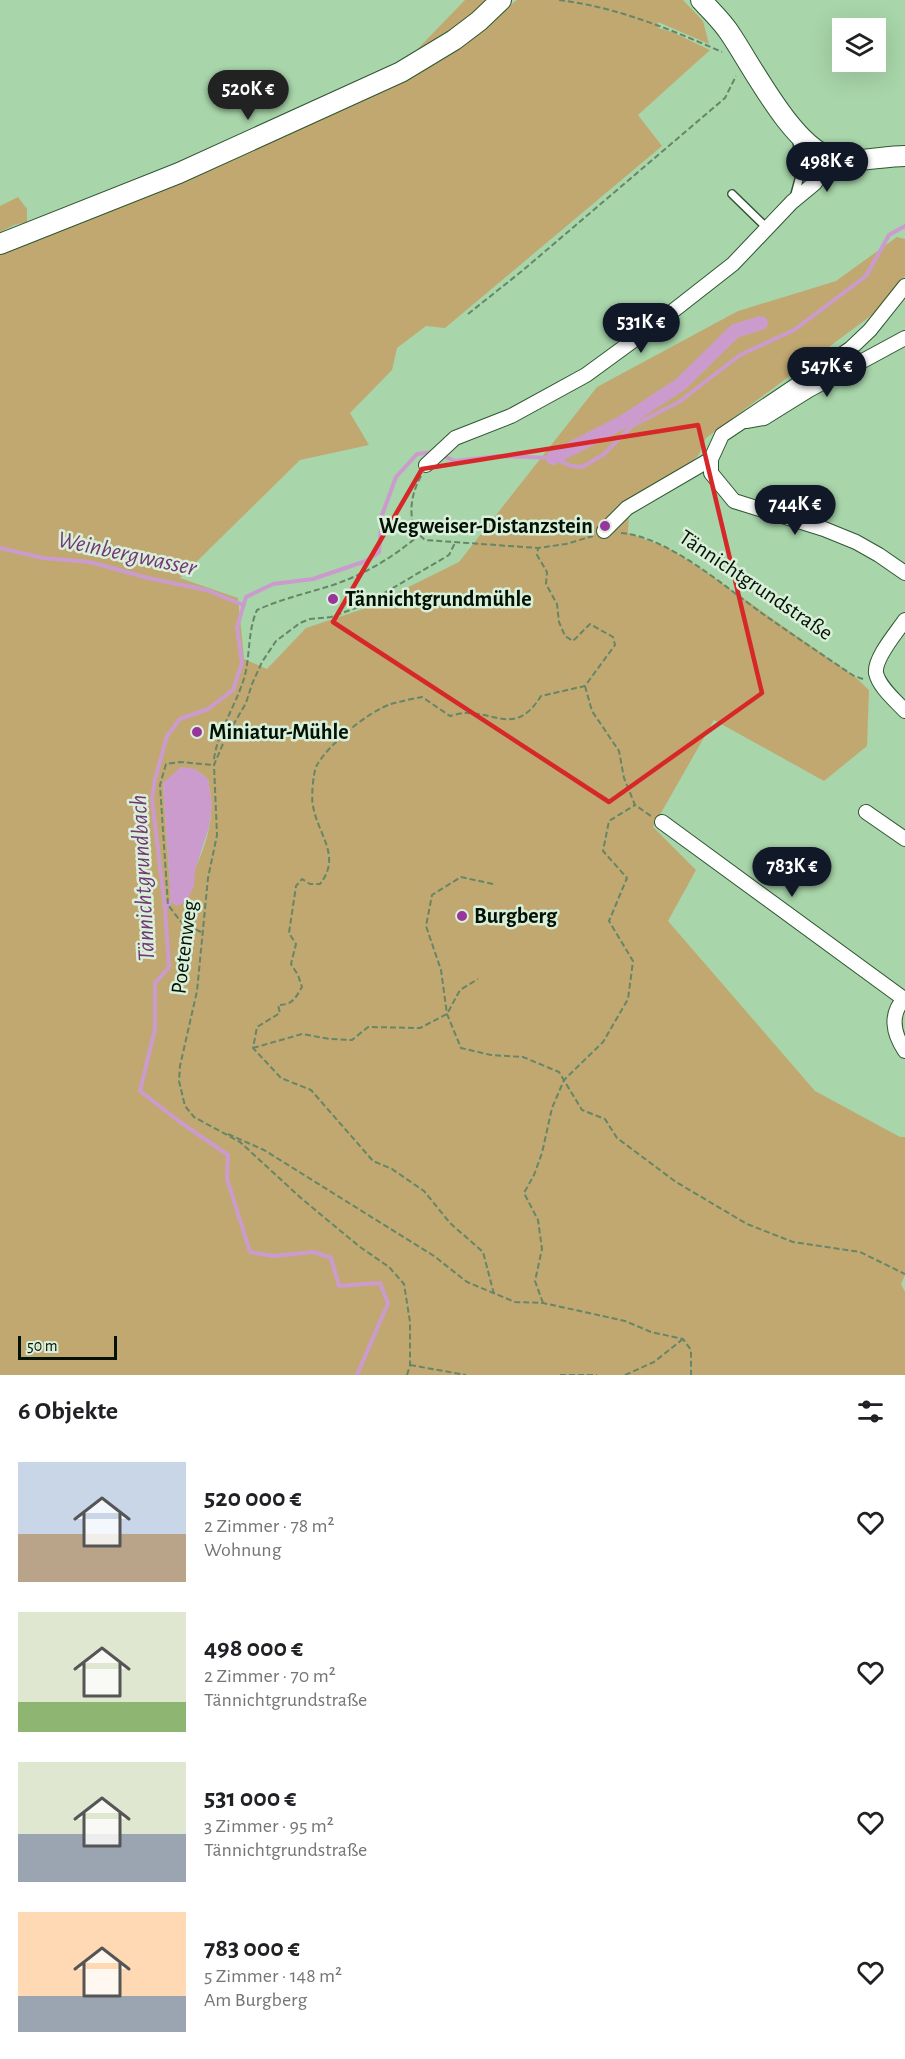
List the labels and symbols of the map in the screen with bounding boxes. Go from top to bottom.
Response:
pin: 520K € [199,70,297,121]
pin: 498K € [778,142,876,193]
pin: 531K € [592,303,690,354]
pin: 547K € [778,347,876,398]
pin: 744K € [746,485,844,536]
place label: Wegweiser-Distanzstein [379,515,593,537]
marker: Wegweiser-Distanzstein [598,519,612,533]
street label: Tännichtgrundstraße [675,526,837,644]
water label: Weinbergwasser [55,528,200,581]
place label: Tännichtgrundmühle [345,588,532,610]
marker: Tännichtgrundmühle [326,592,340,606]
place label: Miniatur-Mühle [209,721,349,743]
marker: Miniatur-Mühle [190,725,204,739]
water label: Tännichtgrundbach [127,794,159,962]
pin: 783K € [743,847,841,898]
street label: Poetenweg [167,899,201,995]
place label: Burgberg [474,905,558,927]
marker: Burgberg [455,909,469,923]
scale bar [18,1333,117,1360]

